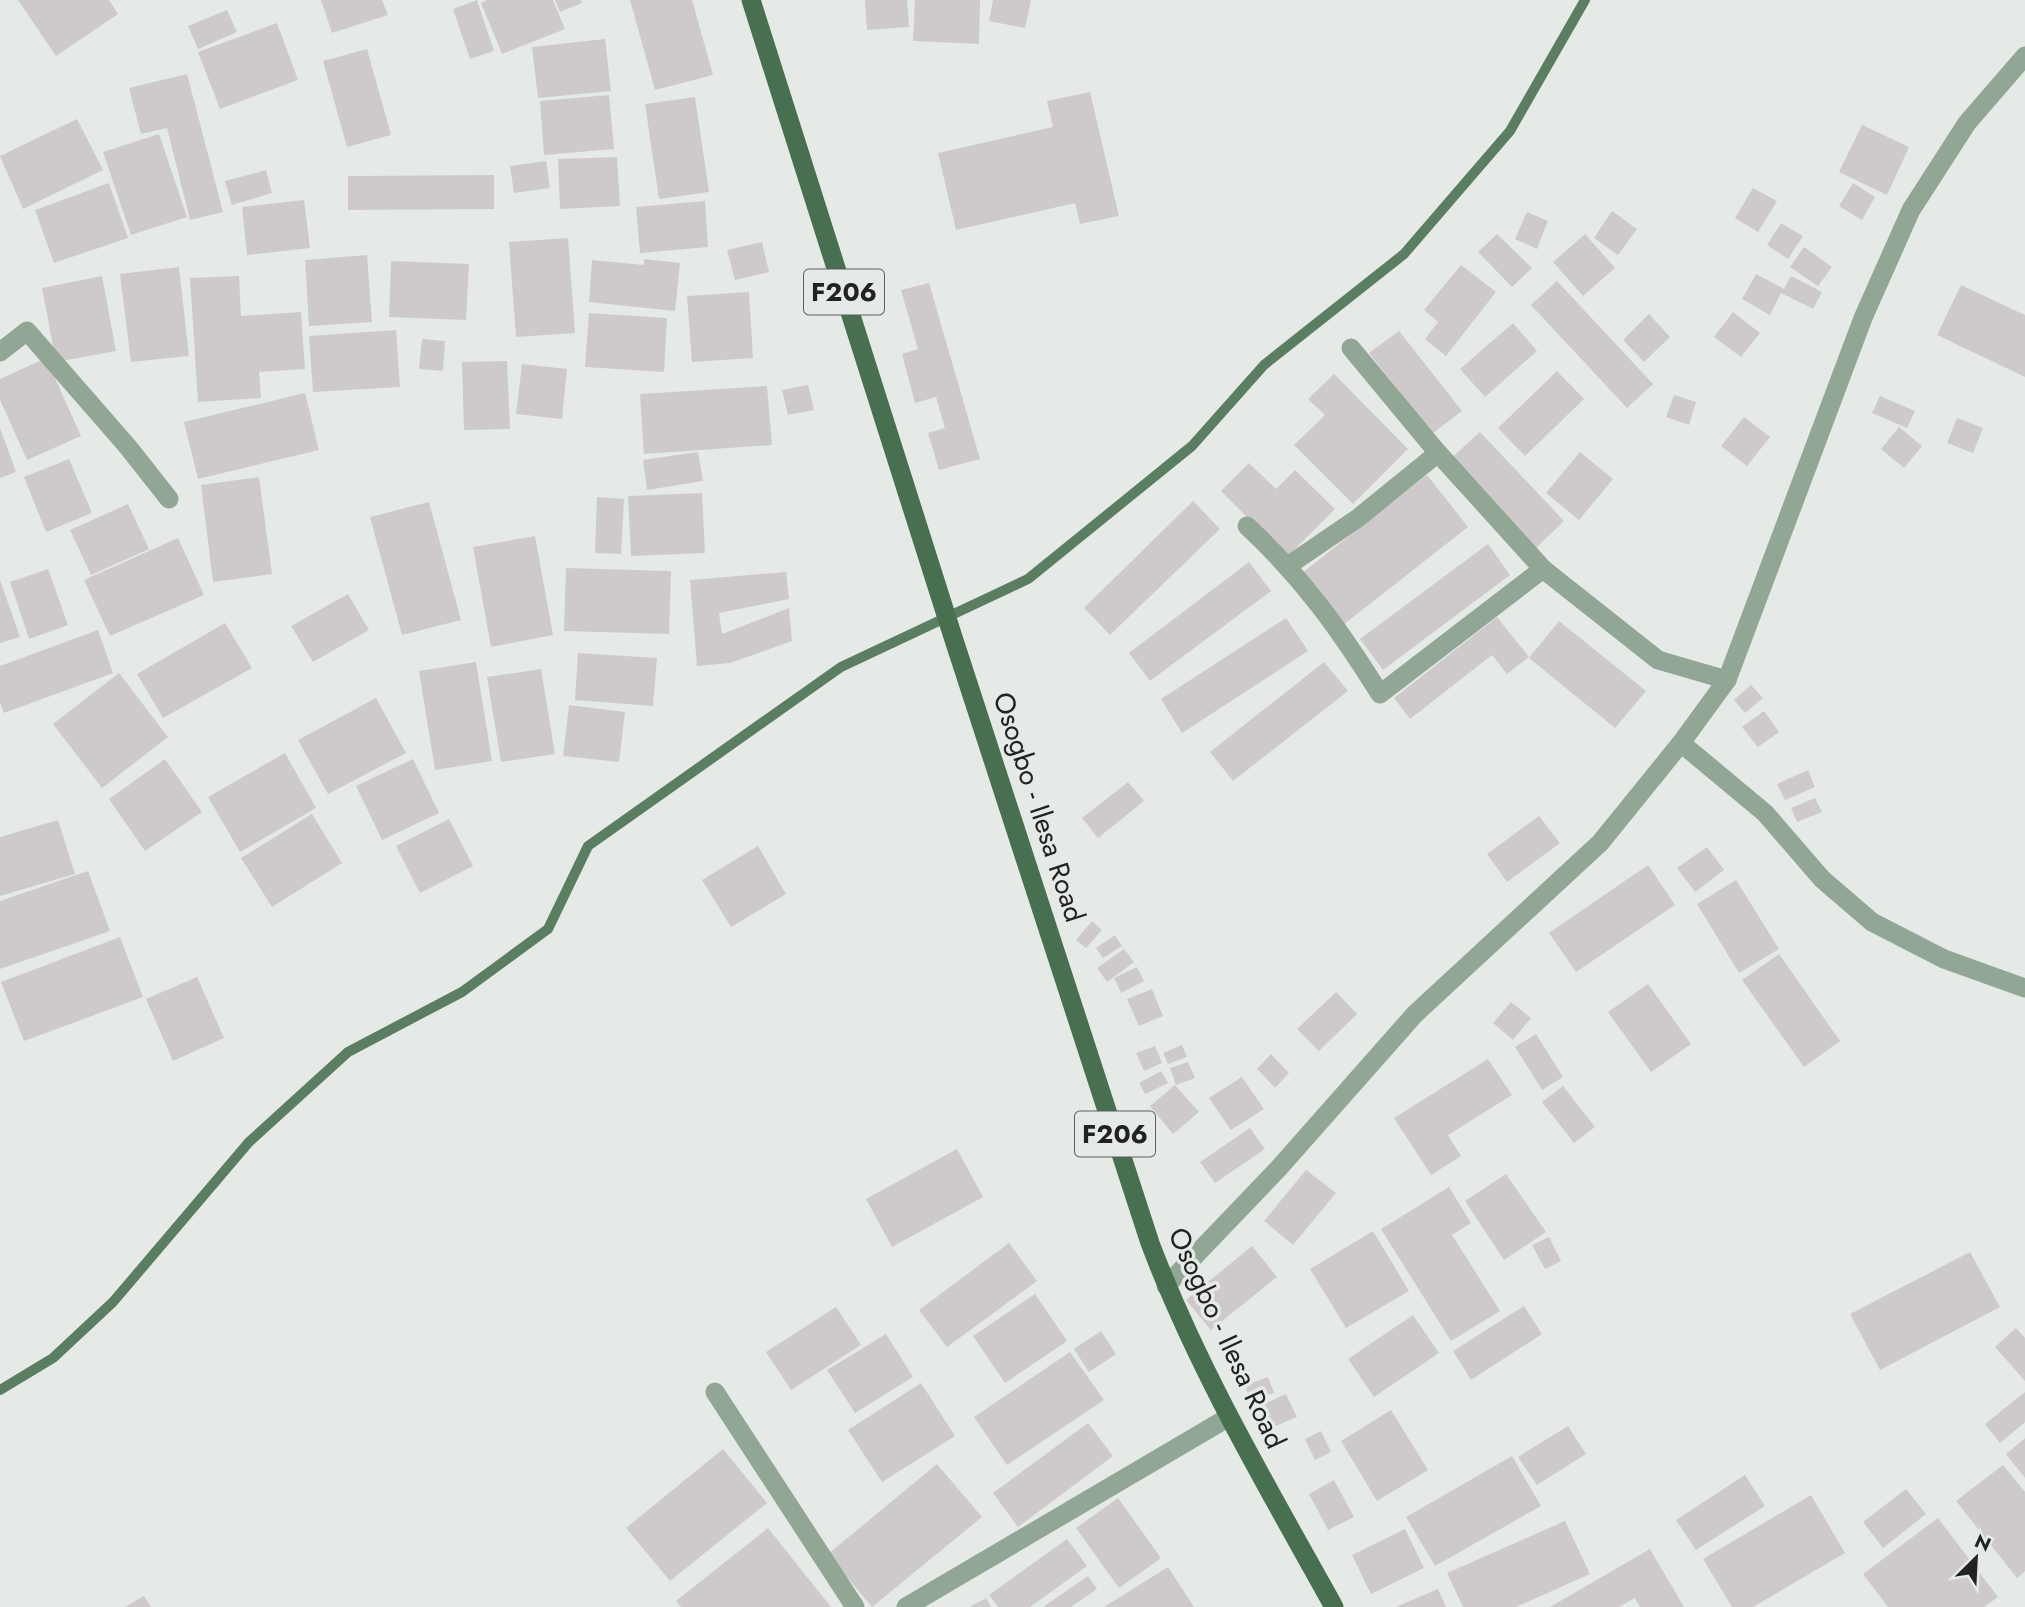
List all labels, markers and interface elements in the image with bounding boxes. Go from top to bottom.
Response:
road number: F206 [804,270,884,314]
street label: Osogbo - Ilesa Road [982,687,1096,927]
road number: F206 [1075,1112,1155,1156]
street label: Osogbo - Ilesa Road [1158,1221,1296,1455]
north arrow [1941,1523,2011,1593]
text: N [1970,1528,1995,1558]

